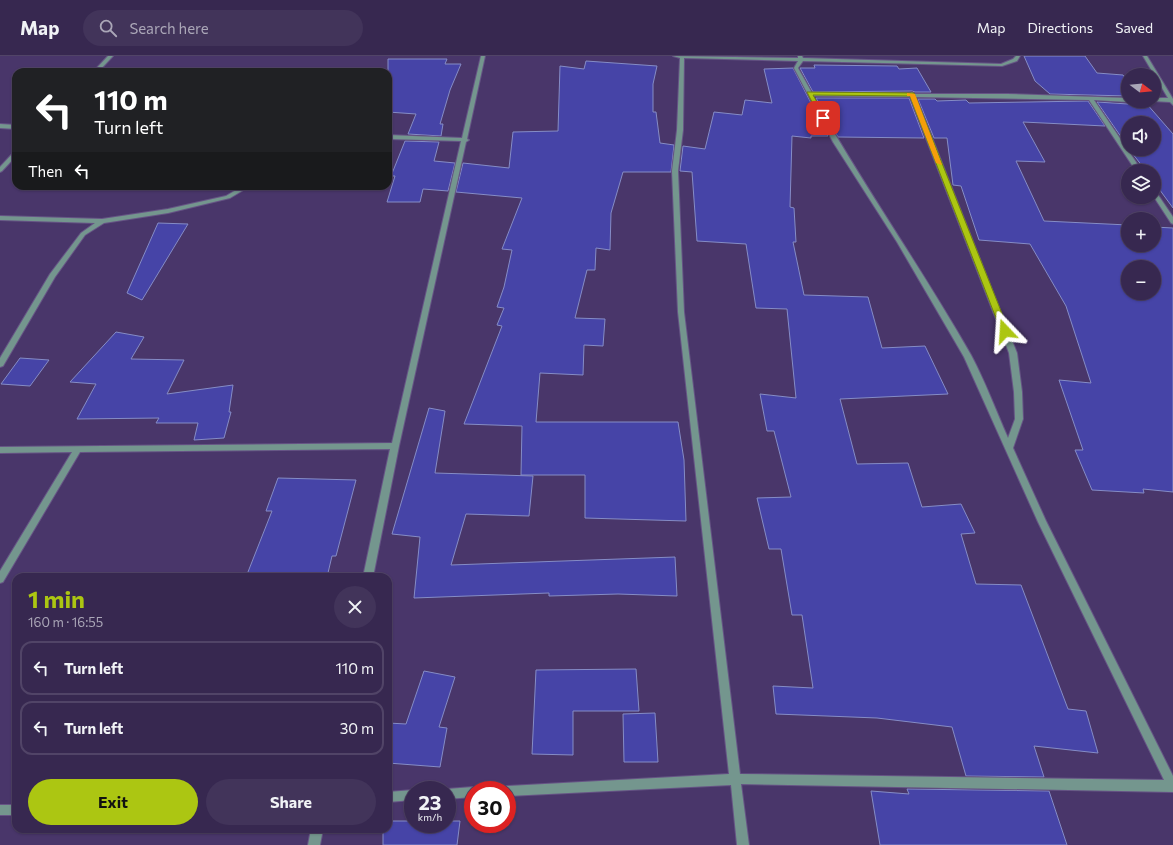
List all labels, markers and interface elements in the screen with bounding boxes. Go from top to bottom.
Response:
search box [83,10,363,46]
text: Map [20,16,59,39]
icon: search [97,17,119,39]
text: Search here [129,19,209,37]
text: Map [977,19,1006,36]
text: Directions [1028,19,1093,36]
text: Saved [1115,19,1153,36]
north arrow [1121,68,1161,108]
map controls [1121,68,1161,300]
text: 110 m [94,82,168,116]
icon: left [28,84,80,136]
pin [806,101,840,135]
icon: arrive [812,107,834,129]
text: Turn left [94,116,163,138]
button: sound [1121,116,1161,156]
icon: left [71,160,93,182]
text: Then [28,162,63,180]
button: layers [1121,164,1161,204]
button: + [1121,212,1161,252]
button: − [1121,260,1161,300]
position arrow [984,310,1026,352]
text: 1 min [28,584,85,613]
button: close [334,586,376,628]
text: 160 m · 16:55 [28,614,103,630]
icon: left [30,657,52,679]
text: Turn left [64,659,123,677]
text: 110 m [335,659,374,677]
icon: left [30,717,52,739]
text: Turn left [64,719,123,737]
text: 30 m [340,719,374,737]
button: Exit [28,779,198,825]
button: Share [206,779,376,825]
speed limit sign: 30 [464,781,516,833]
text: 23 [418,790,442,814]
text: km/h [418,811,442,823]

